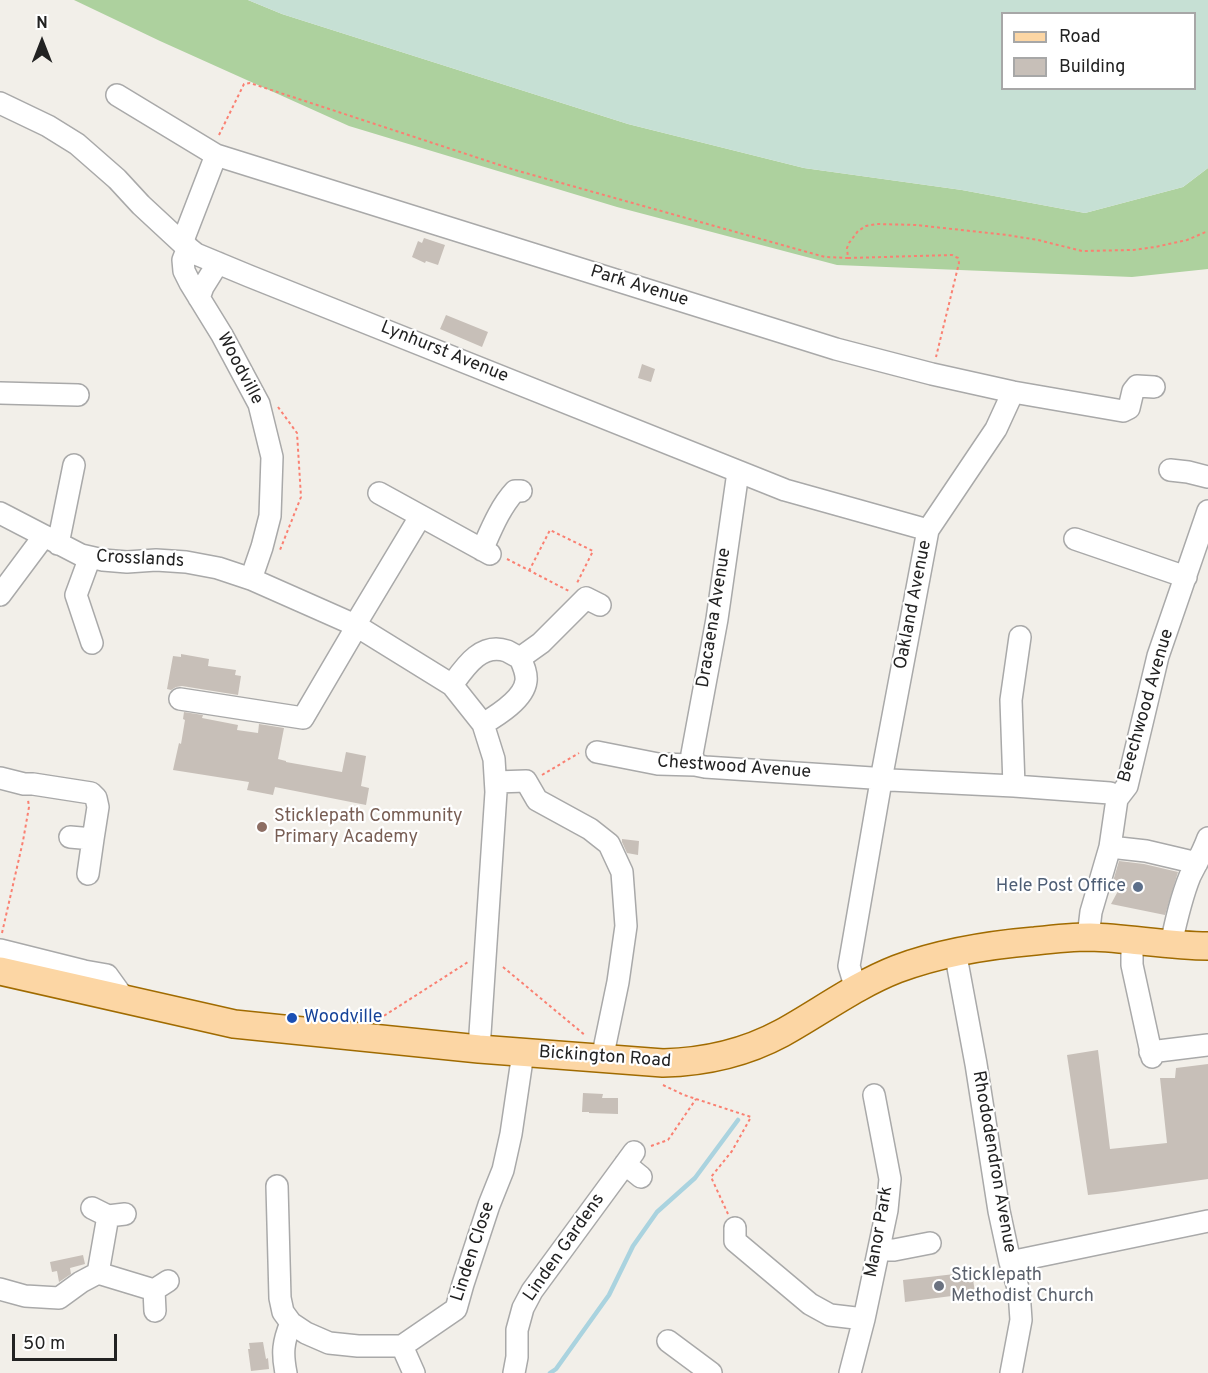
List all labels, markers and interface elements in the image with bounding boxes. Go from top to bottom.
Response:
north arrow [12,12,72,72]
legend [1001,12,1196,90]
text: N [36,14,48,34]
text: Road [1059,26,1101,49]
text: Building [1059,56,1125,79]
street label: Park Avenue [587,262,691,312]
street label: Lynhurst Avenue [377,318,511,388]
street label: Woodville [211,329,267,409]
street label: Oakland Avenue [891,539,937,671]
street label: Crosslands [95,547,185,573]
street label: Dracaena Avenue [693,547,737,689]
street label: Beechwood Avenue [1115,627,1179,785]
street label: Chestwood Avenue [656,752,812,784]
place label: Sticklepath Community Primary Academy [274,806,463,848]
marker: Sticklepath Community Primary Academy [255,820,269,834]
place label: Hele Post Office [996,876,1126,898]
marker: Hele Post Office [1131,880,1145,894]
place label: Woodville [304,1007,382,1029]
marker: Woodville [285,1011,299,1025]
street label: Bickington Road [538,1043,672,1073]
street label: Rhododendron Avenue [966,1069,1020,1255]
street label: Manor Park [861,1185,899,1279]
street label: Linden Gardens [520,1190,610,1306]
street label: Linden Close [448,1199,500,1305]
place label: Sticklepath Methodist Church [951,1265,1094,1308]
marker: Sticklepath Methodist Church [932,1279,946,1293]
scale bar [15,1322,120,1360]
text: 50 m [23,1333,65,1356]

